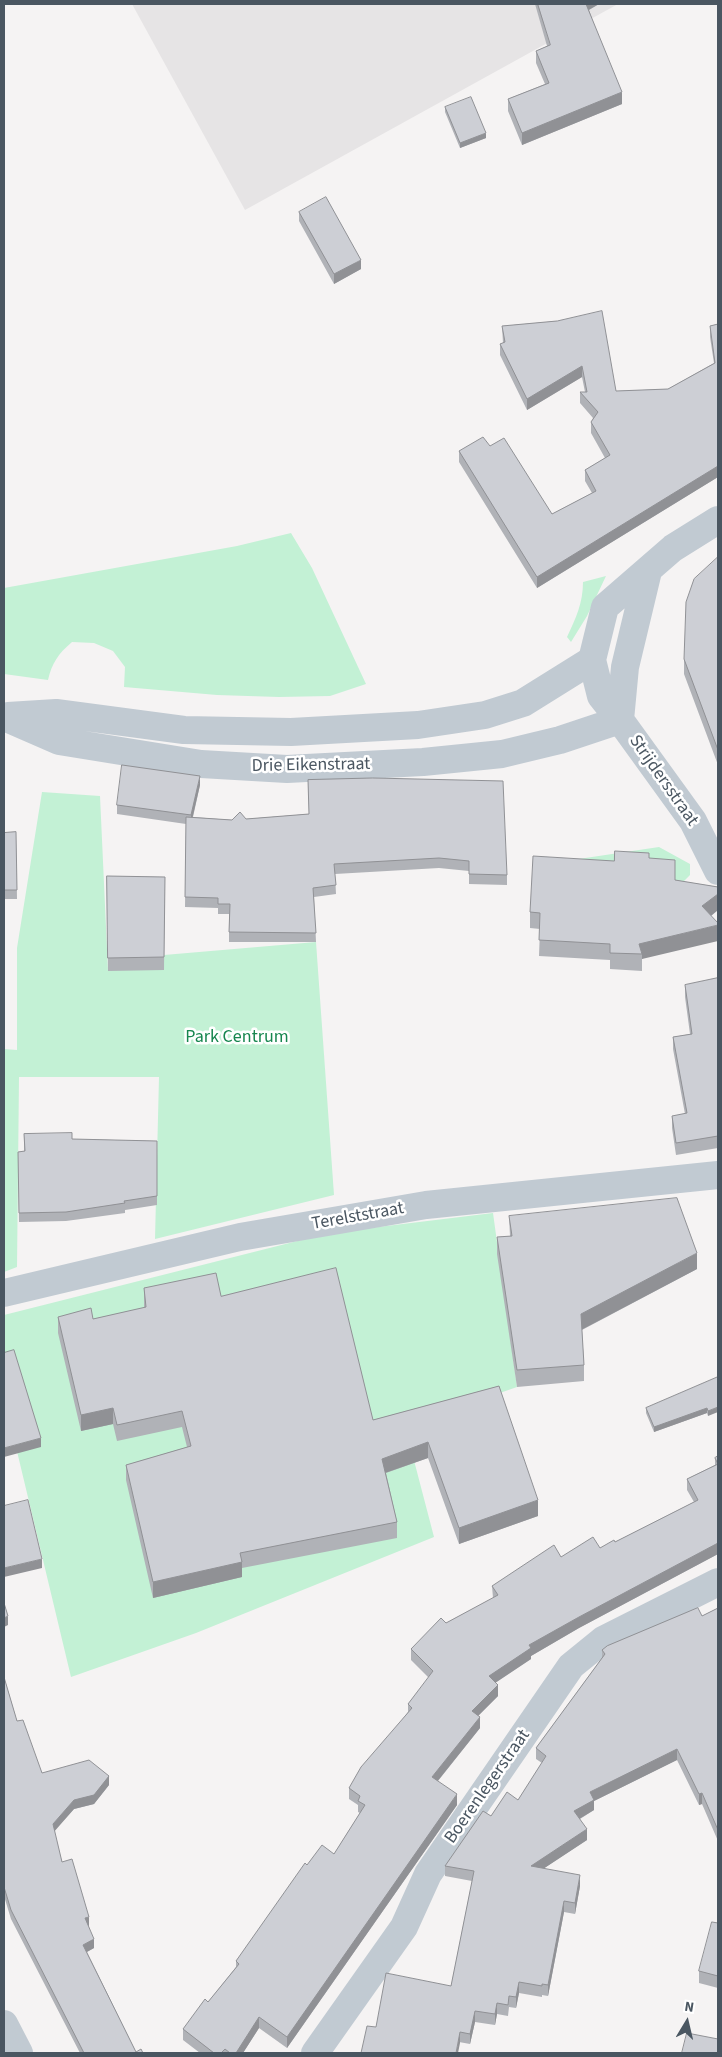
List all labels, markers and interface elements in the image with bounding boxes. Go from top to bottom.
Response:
street label: Strijdersstraat [624,731,702,831]
street label: Drie Eikenstraat [252,754,370,778]
park label: Park Centrum [185,1027,289,1049]
street label: Terelststraat [310,1198,406,1236]
street label: Boerenlegerstraat [441,1726,535,1848]
north arrow [662,1997,712,2047]
text: N [683,1997,696,2018]

